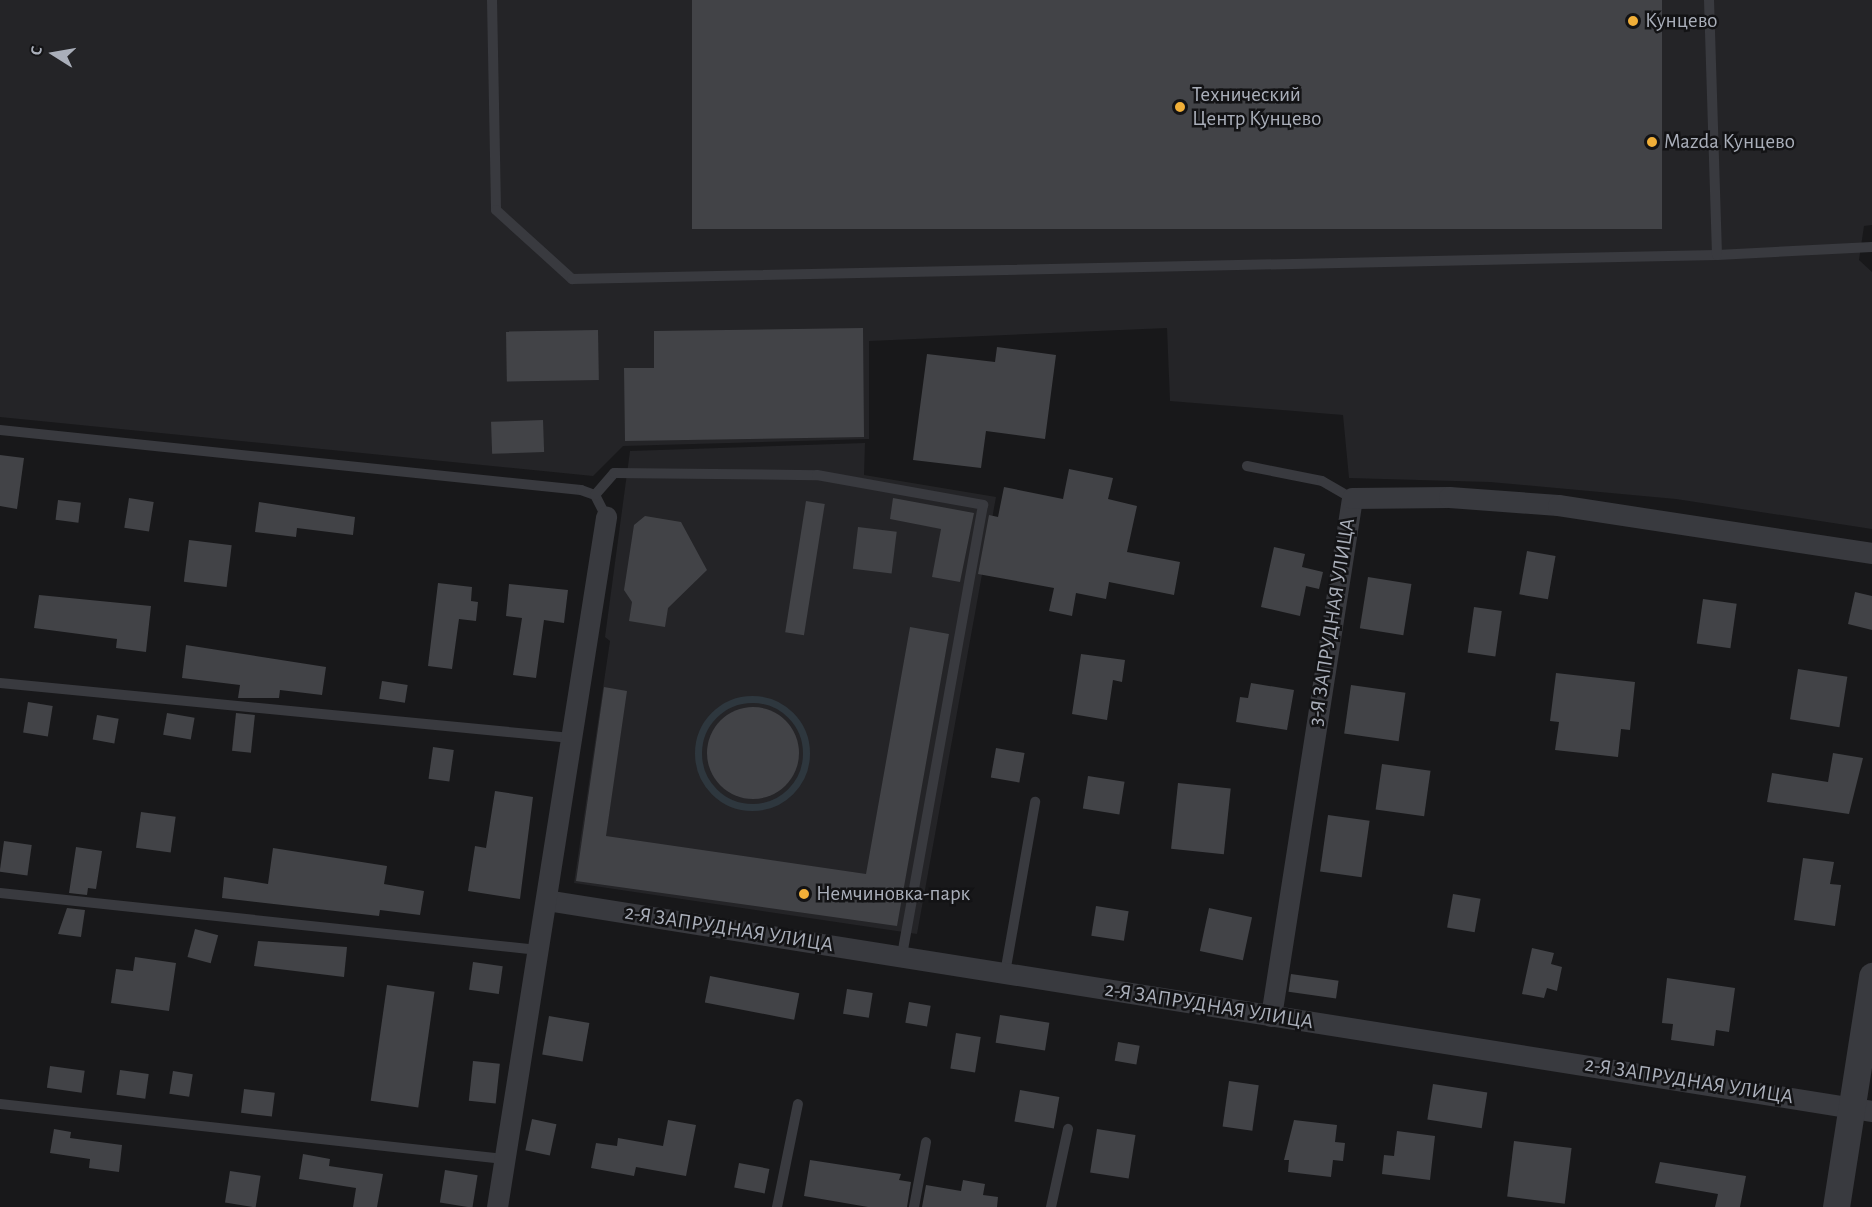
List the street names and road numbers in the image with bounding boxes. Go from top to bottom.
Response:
street label: 3-Я ЗАПРУДНАЯ УЛИЦА [1303,516,1361,728]
street label: 2-Я ЗАПРУДНАЯ УЛИЦА [623,900,835,958]
street label: 2-Я ЗАПРУДНАЯ УЛИЦА [1103,977,1315,1035]
street label: 2-Я ЗАПРУДНАЯ УЛИЦА [1583,1052,1795,1110]

